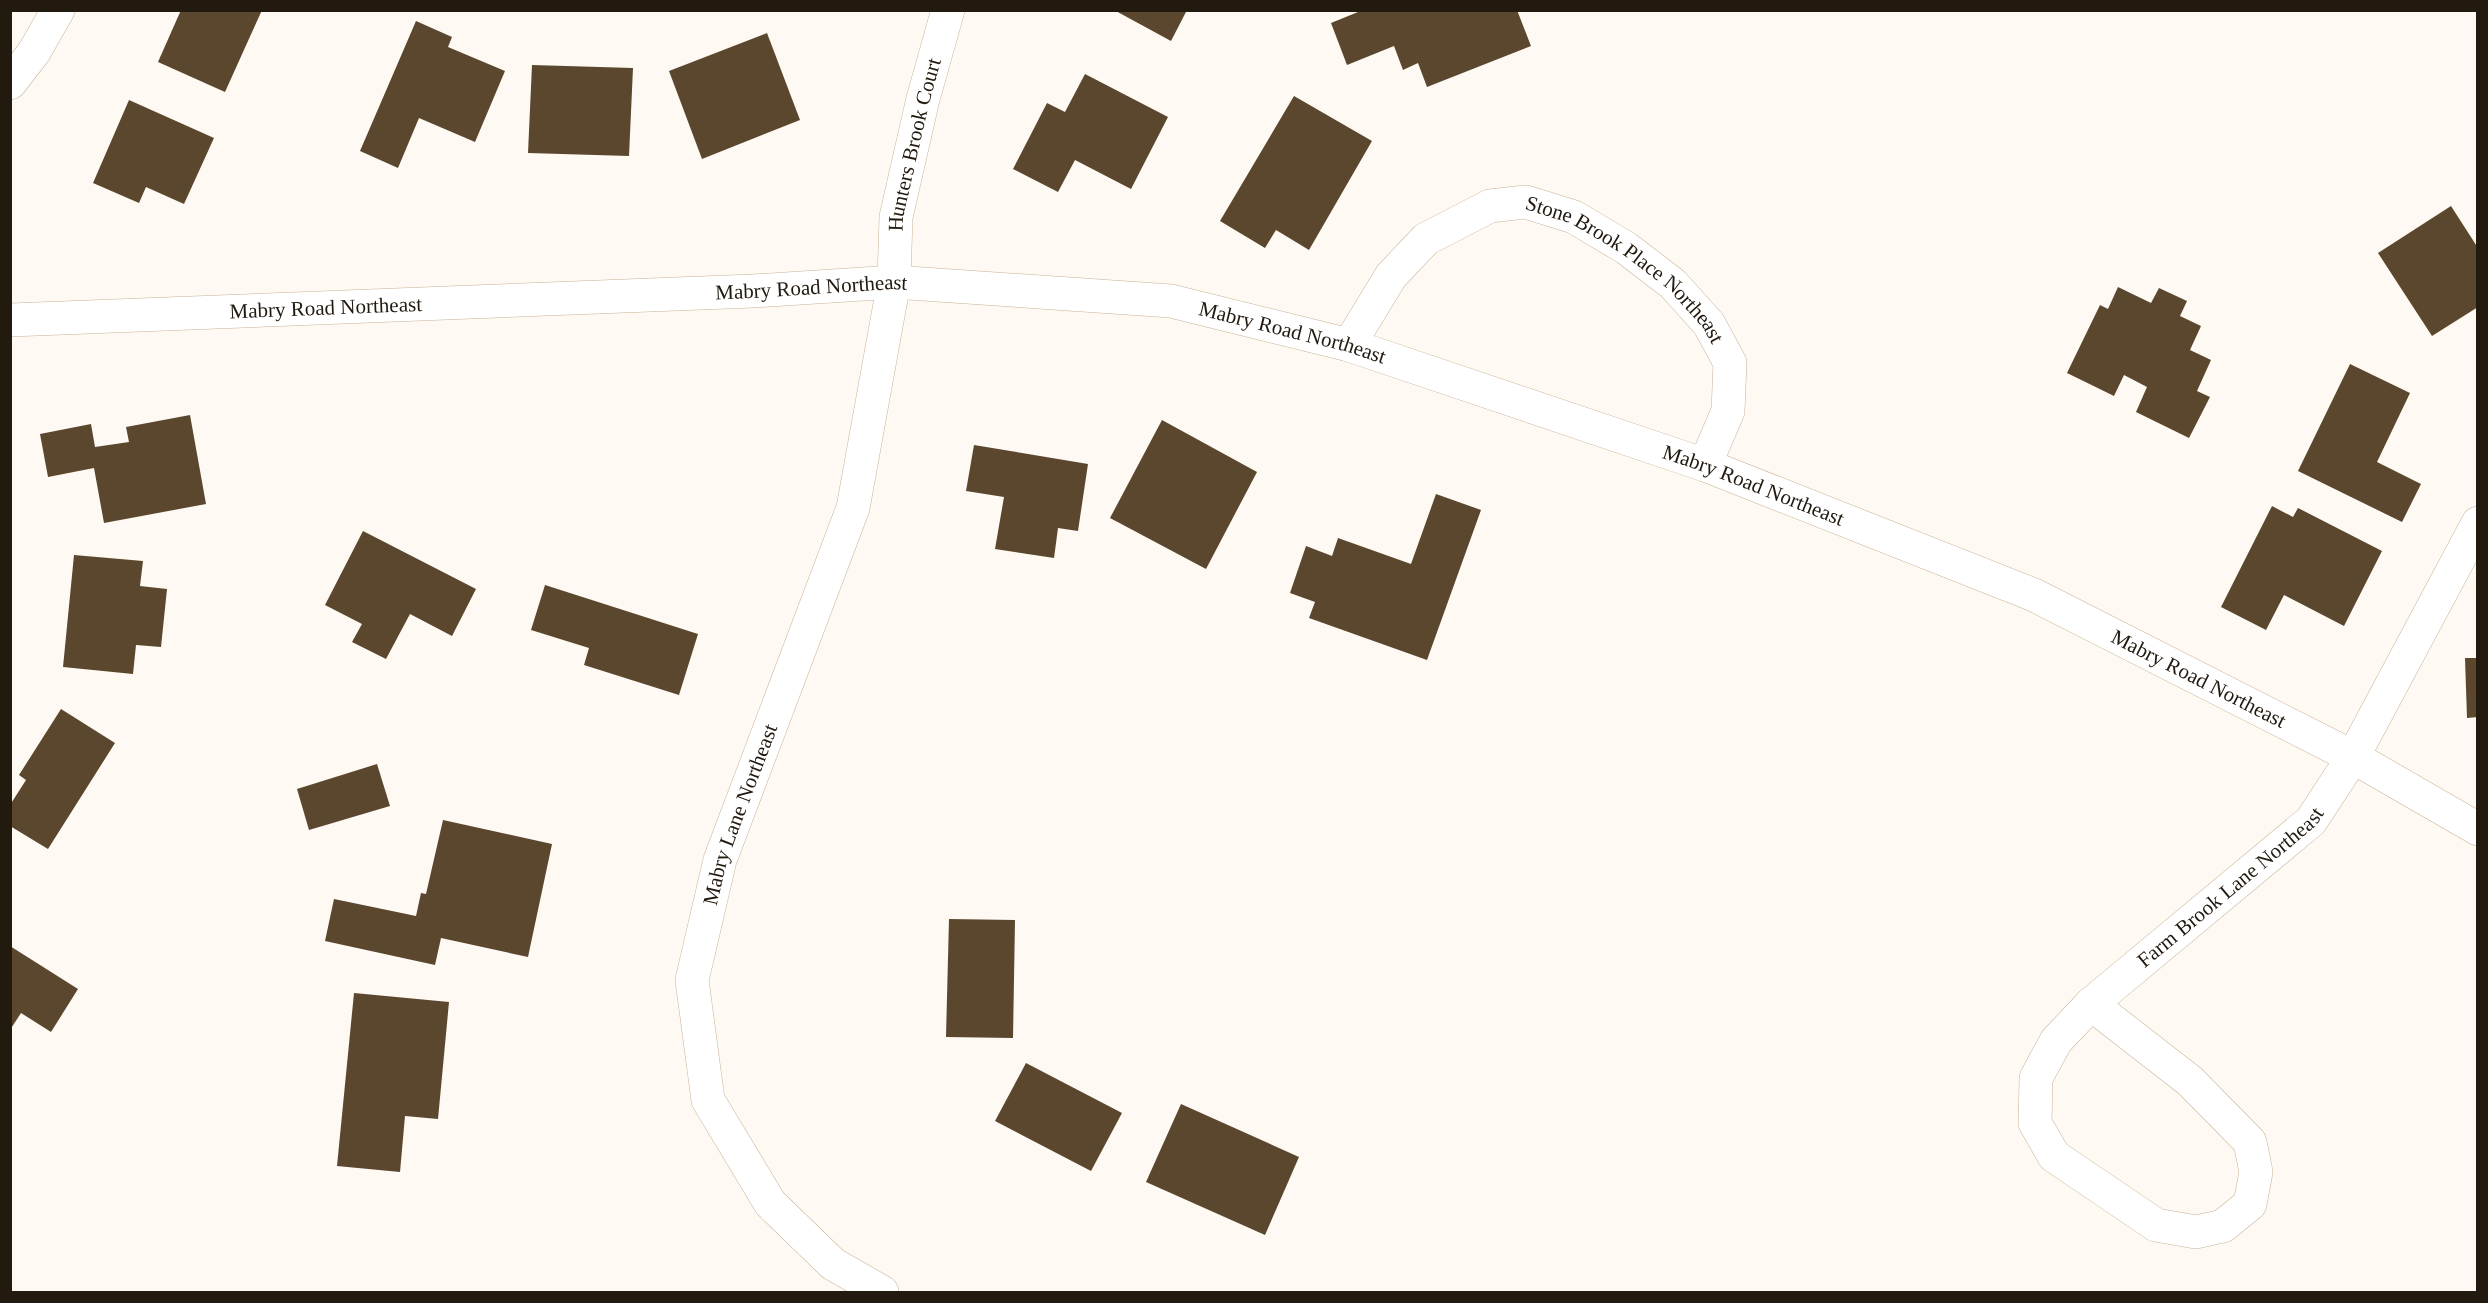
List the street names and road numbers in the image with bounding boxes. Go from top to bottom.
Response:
street label: Hunters Brook Court [884,55,946,232]
street label: Stone Brook Place Northeast [1523,191,1729,347]
street label: Mabry Road Northeast [715,270,908,304]
street label: Mabry Road Northeast [229,292,423,323]
street label: Mabry Road Northeast [1196,296,1389,369]
street label: Mabry Road Northeast [1660,440,1848,531]
street label: Mabry Road Northeast [2107,624,2290,733]
street label: Mabry Lane Northeast [698,720,782,907]
street label: Farm Brook Lane Northeast [2132,803,2329,972]

